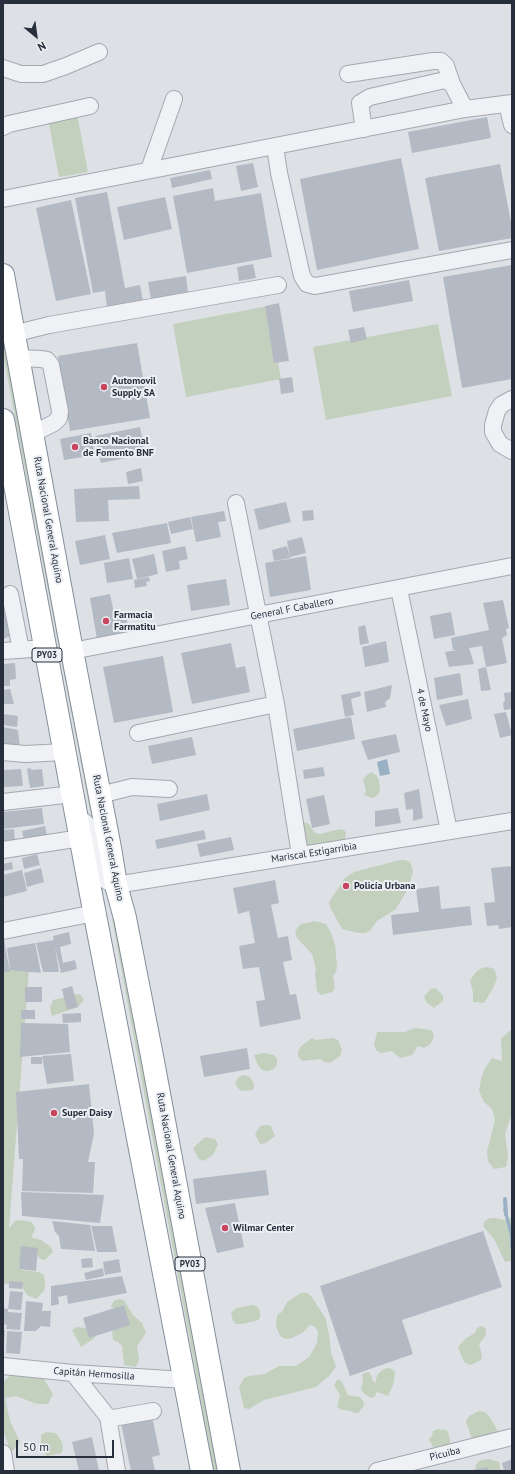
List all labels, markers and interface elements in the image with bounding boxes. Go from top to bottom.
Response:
north arrow [16,16,56,56]
text: N [35,39,48,54]
place label: Automovil Supply SA [112,375,156,398]
marker: Automovil Supply SA [99,382,109,392]
place label: Banco Nacional de Fomento BNF [83,435,154,458]
marker: Banco Nacional de Fomento BNF [70,442,80,452]
street label: Ruta Nacional General Aquino [31,456,65,584]
street label: General F Caballero [250,595,334,623]
place label: Farmacia Farmatitu [114,609,156,632]
marker: Farmacia Farmatitu [101,616,111,626]
road number: PY03 [32,648,62,662]
street label: 4 de Mayo [414,687,434,733]
street label: Ruta Nacional General Aquino [90,774,126,902]
street label: Mariscal Estigarribia [270,840,358,866]
place label: Policía Urbana [354,880,415,892]
marker: Policía Urbana [341,881,351,891]
street label: Ruta Nacional General Aquino [154,1092,188,1220]
place label: Super Daisy [62,1107,112,1119]
marker: Super Daisy [49,1108,59,1118]
place label: Wilmar Center [233,1222,294,1234]
marker: Wilmar Center [220,1223,230,1233]
road number: PY03 [175,1257,205,1271]
street label: Capitán Hermosilla [53,1365,135,1383]
scale bar [18,1432,116,1458]
text: 50 m [23,1439,49,1454]
street label: Picuiba [428,1444,462,1464]

